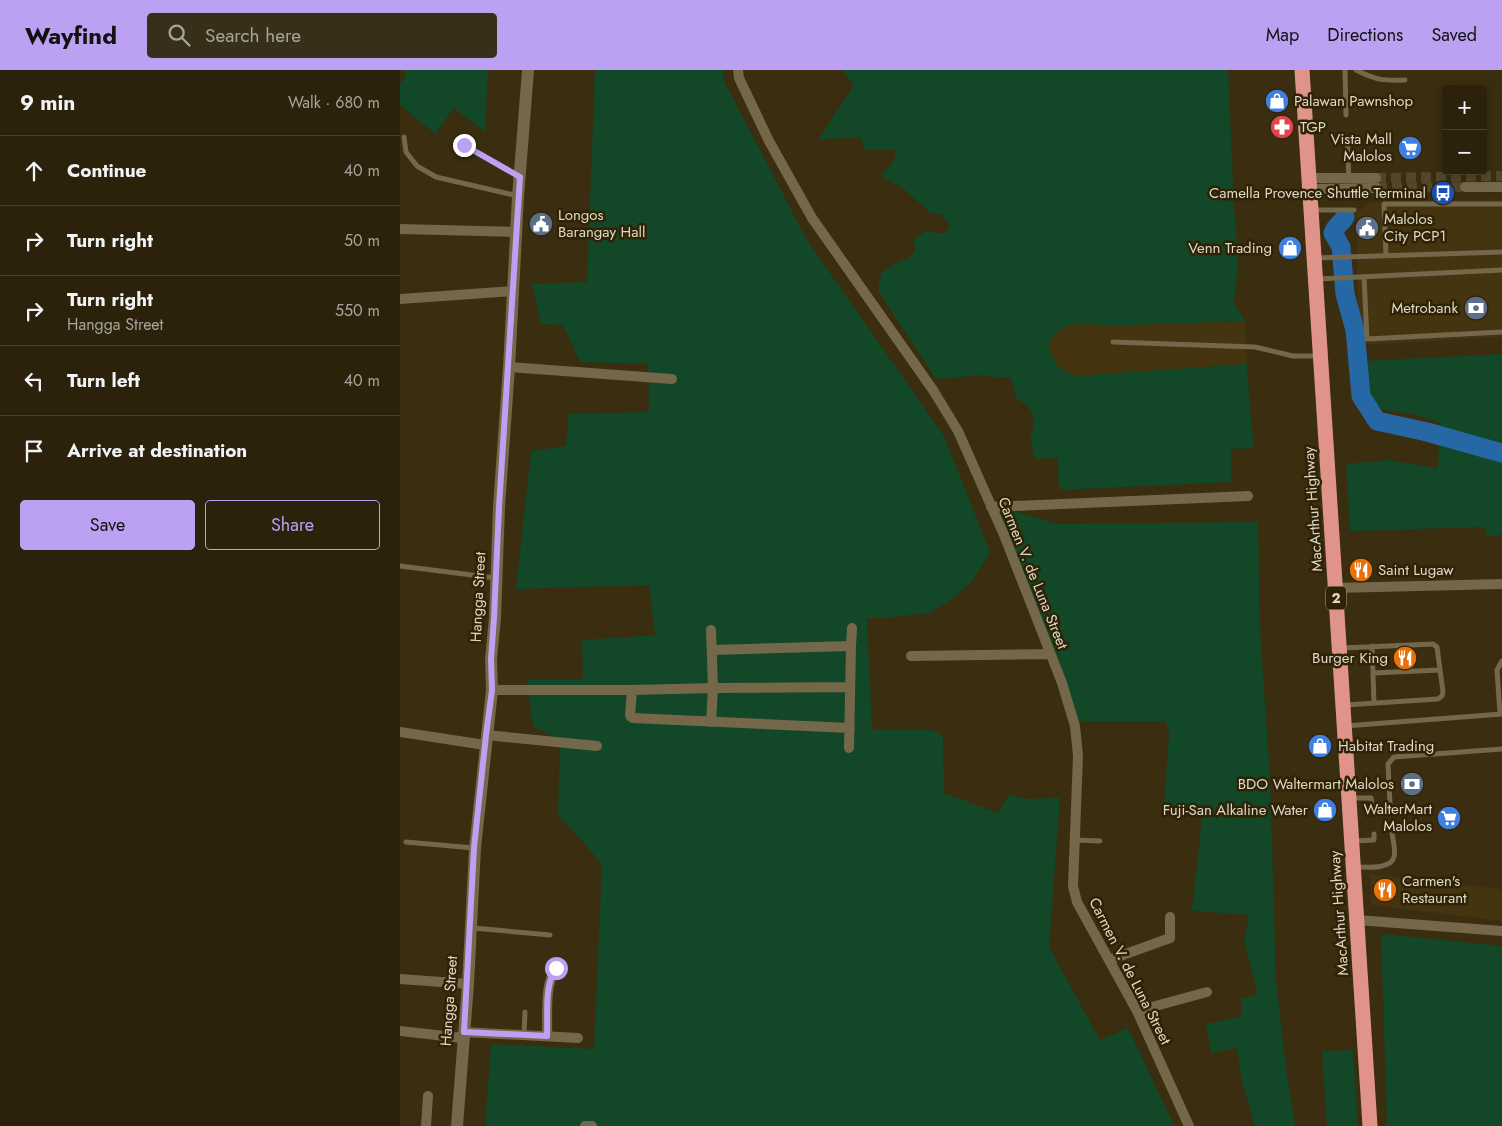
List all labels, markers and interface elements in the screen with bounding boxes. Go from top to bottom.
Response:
search box [147,13,497,58]
text: Wayfind [25,18,117,53]
icon: search [165,21,193,49]
text: Search here [205,22,301,49]
text: Map [1266,22,1299,48]
text: Directions [1327,22,1403,48]
text: Saved [1431,22,1477,48]
map controls [1442,85,1487,175]
button: + [1442,85,1487,130]
text: 9 min [20,88,75,118]
shop icon: Palawan Pawnshop [1264,88,1290,114]
place label: Palawan Pawnshop [1294,90,1413,112]
text: Walk · 680 m [288,91,380,114]
pharmacy icon: TGP [1269,114,1295,140]
place label: TGP [1300,116,1326,138]
place label: Vista Mall Malolos [1331,128,1392,167]
button: − [1442,130,1487,175]
route end [453,134,476,157]
supermarket icon: Vista Mall Malolos [1397,135,1423,161]
icon: ahead [20,157,48,185]
text: Continue [67,157,146,184]
text: 40 m [344,159,380,182]
bus stop icon: Camella Provence Shuttle Terminal [1430,180,1456,206]
place label: Camella Provence Shuttle Terminal [1209,182,1426,204]
place label: Longos Barangay Hall [558,204,645,243]
place label: Malolos City PCP1 [1384,208,1446,247]
public building icon: Longos Barangay Hall [528,211,554,237]
public building icon: Malolos City PCP1 [1354,215,1380,241]
icon: right [20,227,48,255]
text: Turn right [67,227,153,254]
text: 50 m [344,229,380,252]
shop icon: Venn Trading [1277,235,1303,261]
place label: Venn Trading [1188,237,1272,259]
text: Turn right [67,286,153,313]
bank icon: Metrobank [1463,295,1489,321]
icon: right [20,297,48,325]
place label: Metrobank [1391,297,1458,319]
text: 550 m [335,299,380,322]
text: Hangga Street [67,313,163,336]
icon: left [20,367,48,395]
text: Turn left [67,367,140,394]
text: 40 m [344,369,380,392]
icon: arrive [20,437,48,465]
text: Arrive at destination [67,437,247,464]
street label: MacArthur Highway [1298,445,1328,572]
street label: Carmen V. de Luna Street [992,494,1074,653]
button: Save [20,500,195,550]
button: Share [205,500,380,550]
street label: Hangga Street [465,551,491,643]
restaurant icon: Saint Lugaw [1348,557,1374,583]
place label: Saint Lugaw [1378,559,1454,581]
road number: 2 [1326,586,1346,610]
restaurant icon: Burger King [1392,645,1418,671]
place label: Burger King [1312,647,1388,669]
shop icon: Habitat Trading [1307,733,1333,759]
place label: Habitat Trading [1338,735,1434,757]
bank icon: BDO Waltermart Malolos [1399,771,1425,797]
place label: BDO Waltermart Malolos [1238,773,1394,795]
shop icon: Fuji-San Alkaline Water [1312,797,1338,823]
place label: WalterMart Malolos [1363,798,1432,837]
place label: Fuji-San Alkaline Water [1163,799,1309,821]
supermarket icon: WalterMart Malolos [1436,805,1462,831]
street label: MacArthur Highway [1324,849,1354,976]
place label: Carmen's Restaurant [1402,870,1467,909]
restaurant icon: Carmen's Restaurant [1372,877,1398,903]
street label: Carmen V. de Luna Street [1083,894,1177,1049]
street label: Hangga Street [435,955,463,1047]
route start [545,957,568,980]

